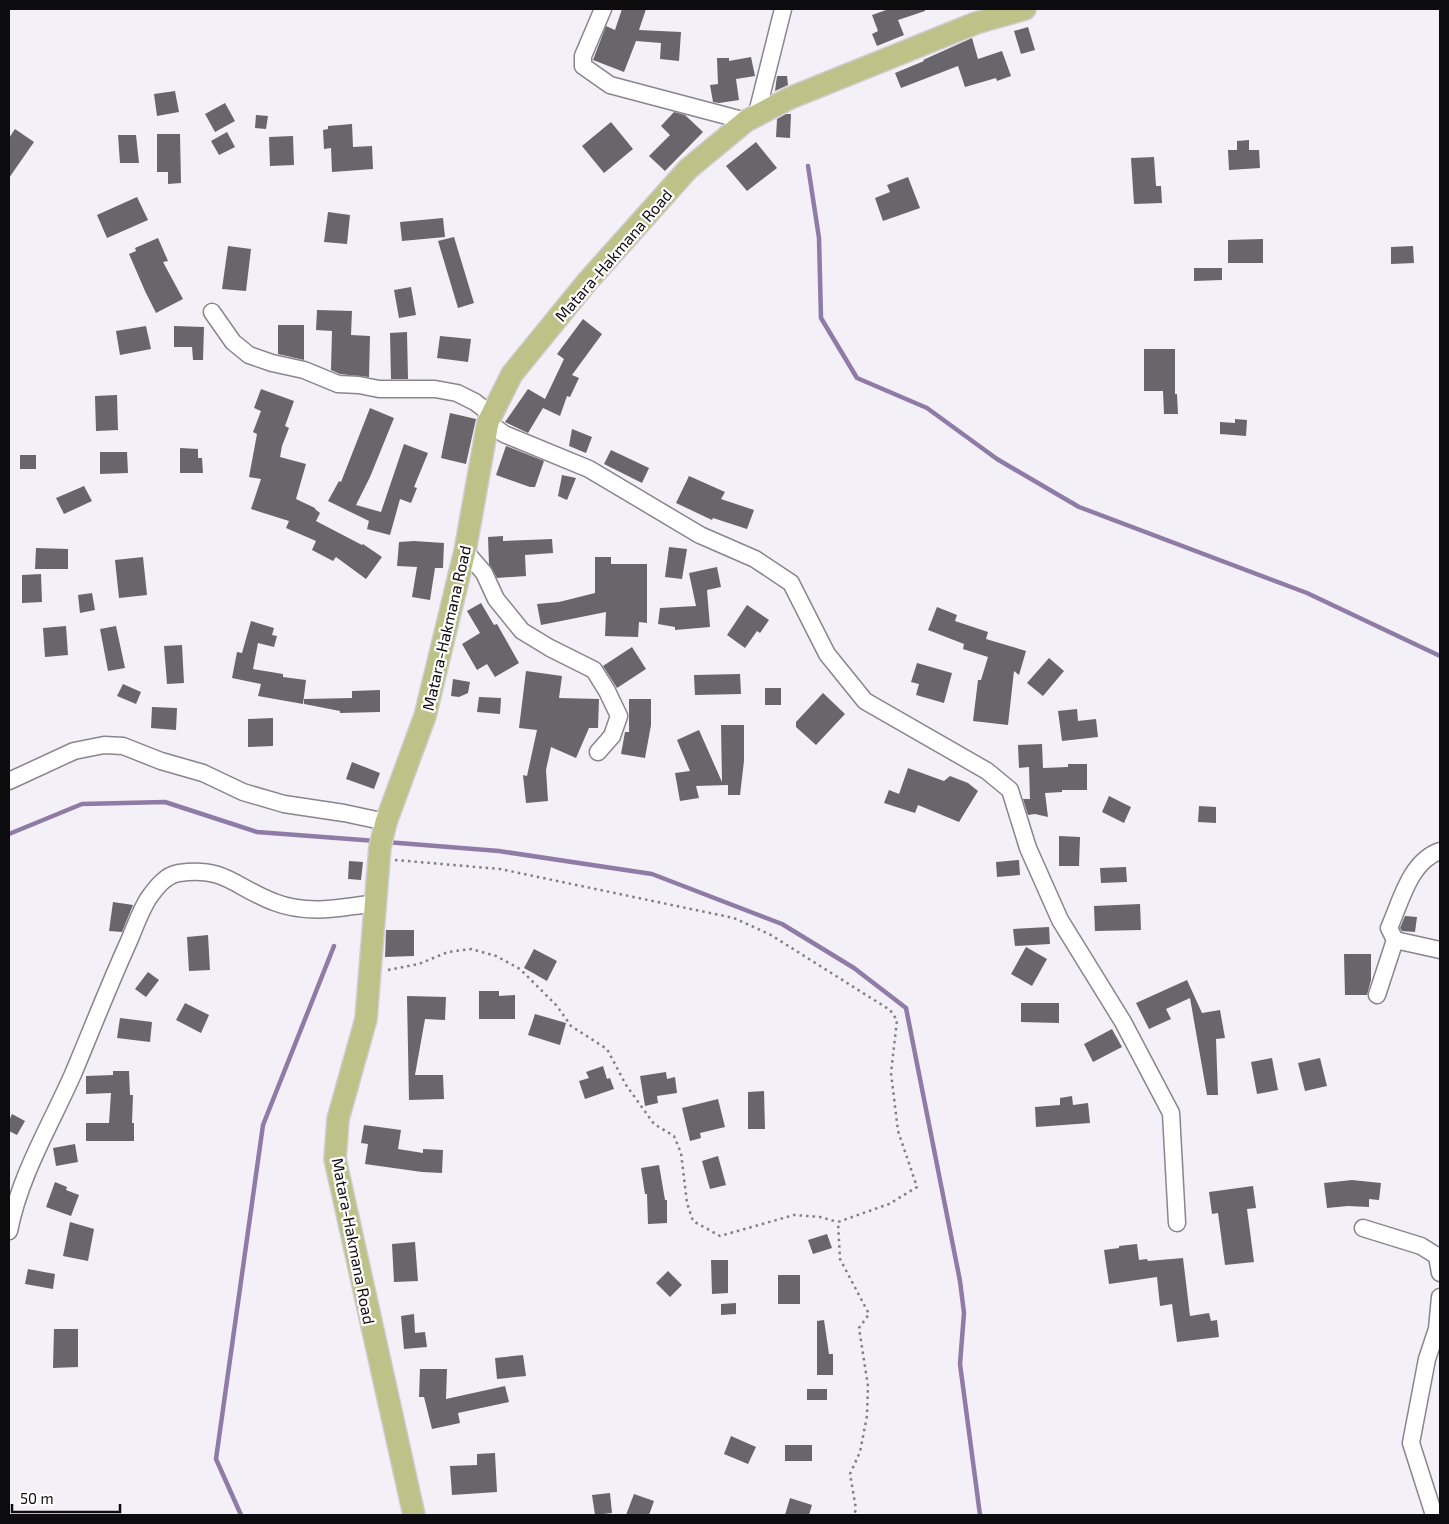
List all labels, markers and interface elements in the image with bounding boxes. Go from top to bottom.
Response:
street label: Matara-Hakmana Road [550,185,676,325]
street label: Matara-Hakmana Road [418,544,474,712]
street label: Matara-Hakmana Road [329,1156,379,1326]
scale bar [12,1482,120,1514]
text: 50 m [20,1489,54,1507]

